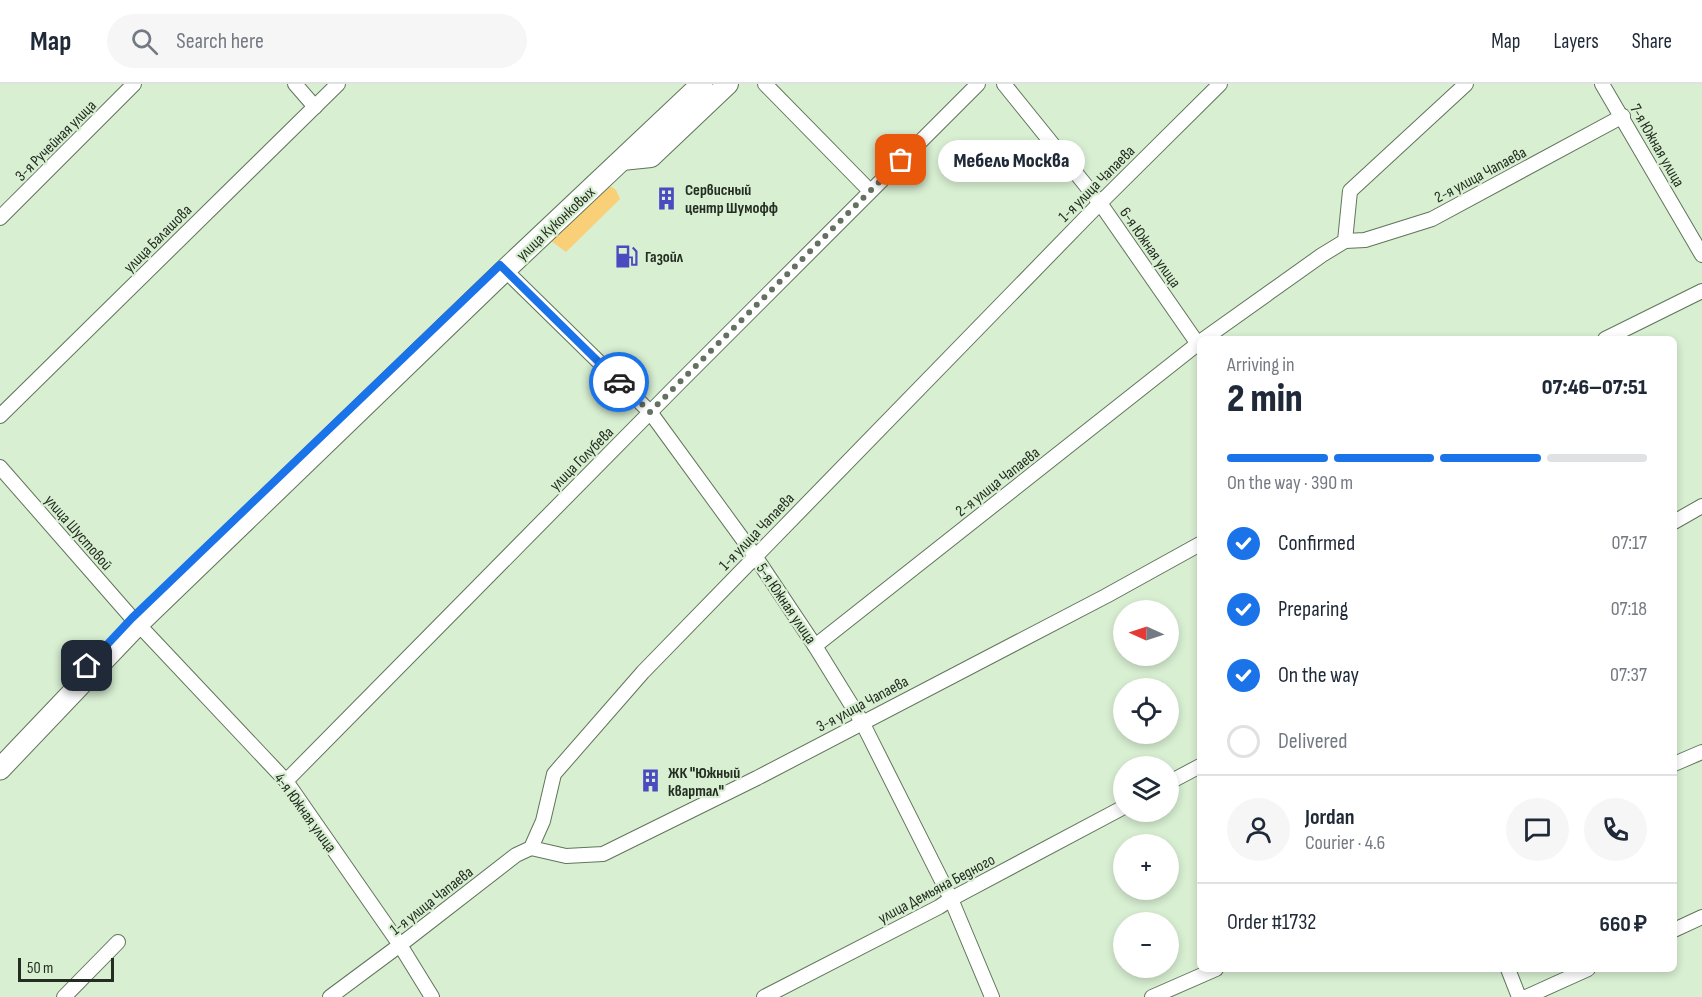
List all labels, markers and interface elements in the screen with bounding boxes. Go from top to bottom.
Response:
search box [107,14,527,68]
text: Map [30,25,71,58]
icon: search [128,25,161,58]
text: Search here [176,28,264,55]
text: Map [1491,29,1520,54]
text: Layers [1553,29,1599,54]
text: Share [1632,29,1672,54]
street label: 3-я Ручейная улица [12,97,101,186]
street label: 7-я Южная улица [1625,101,1688,191]
pin [875,134,926,185]
callout: Мебель Москва [937,139,1084,181]
street label: 1-я улица Чапаева [1055,142,1139,226]
icon: bag [884,143,917,176]
street label: 2-я улица Чапаева [1432,143,1530,207]
text: Мебель Москва [954,149,1069,173]
place label: Сервисный центр Шумофф [685,181,778,218]
street label: улица Куконковых [513,183,599,265]
building icon: Сервисный центр Шумофф [654,185,680,211]
street label: улица Балашова [120,201,196,277]
street label: 6-я Южная улица [1115,204,1184,292]
fuel station icon: Газойл [614,243,640,269]
place label: Газойл [645,248,684,267]
courier [589,352,649,412]
text: Arriving in [1227,353,1295,377]
icon: car [603,366,636,399]
text: 07:46–07:51 [1542,374,1647,401]
text: 2 min [1227,376,1303,423]
street label: улица Голубева [546,423,618,495]
street label: 2-я улица Чапаева [952,444,1044,521]
text: On the way · 390 m [1227,471,1353,495]
street label: 1-я улица Чапаева [715,489,799,575]
street label: улица Шустовой [40,491,116,575]
icon: check [1227,527,1260,560]
text: Confirmed [1278,530,1355,557]
text: 07:17 [1612,531,1647,555]
street label: 5-я Южная улица [752,560,820,648]
icon: check [1227,593,1260,626]
text: Preparing [1278,596,1348,623]
text: 07:18 [1611,597,1647,621]
north arrow [1113,600,1179,666]
map controls [1113,600,1179,978]
pin [61,640,112,691]
icon: home [70,649,103,682]
icon: check [1227,659,1260,692]
text: On the way [1278,662,1359,689]
text: 07:37 [1610,663,1647,687]
street label: 3-я улица Чапаева [813,672,912,737]
button: locate [1113,678,1179,744]
text: Delivered [1278,728,1347,755]
button: layers [1113,756,1179,822]
place label: ЖК "Южный квартал" [668,764,740,801]
building icon: ЖК "Южный квартал" [637,768,663,794]
street label: 4-я Южная улица [270,769,340,856]
button: person [1227,798,1290,861]
button: chat [1506,798,1569,861]
button: phone [1584,798,1647,861]
text: Jordan [1305,804,1354,831]
text: Courier · 4.6 [1305,831,1385,855]
button: + [1113,834,1179,900]
street label: улица Демьяна Бедного [875,851,998,928]
street label: 1-я улица Чапаева [387,863,477,940]
text: Order #1732 [1227,909,1316,936]
text: 660 ₽ [1600,911,1647,938]
button: − [1113,912,1179,978]
scale bar [18,955,114,982]
text: 50 m [27,959,53,978]

